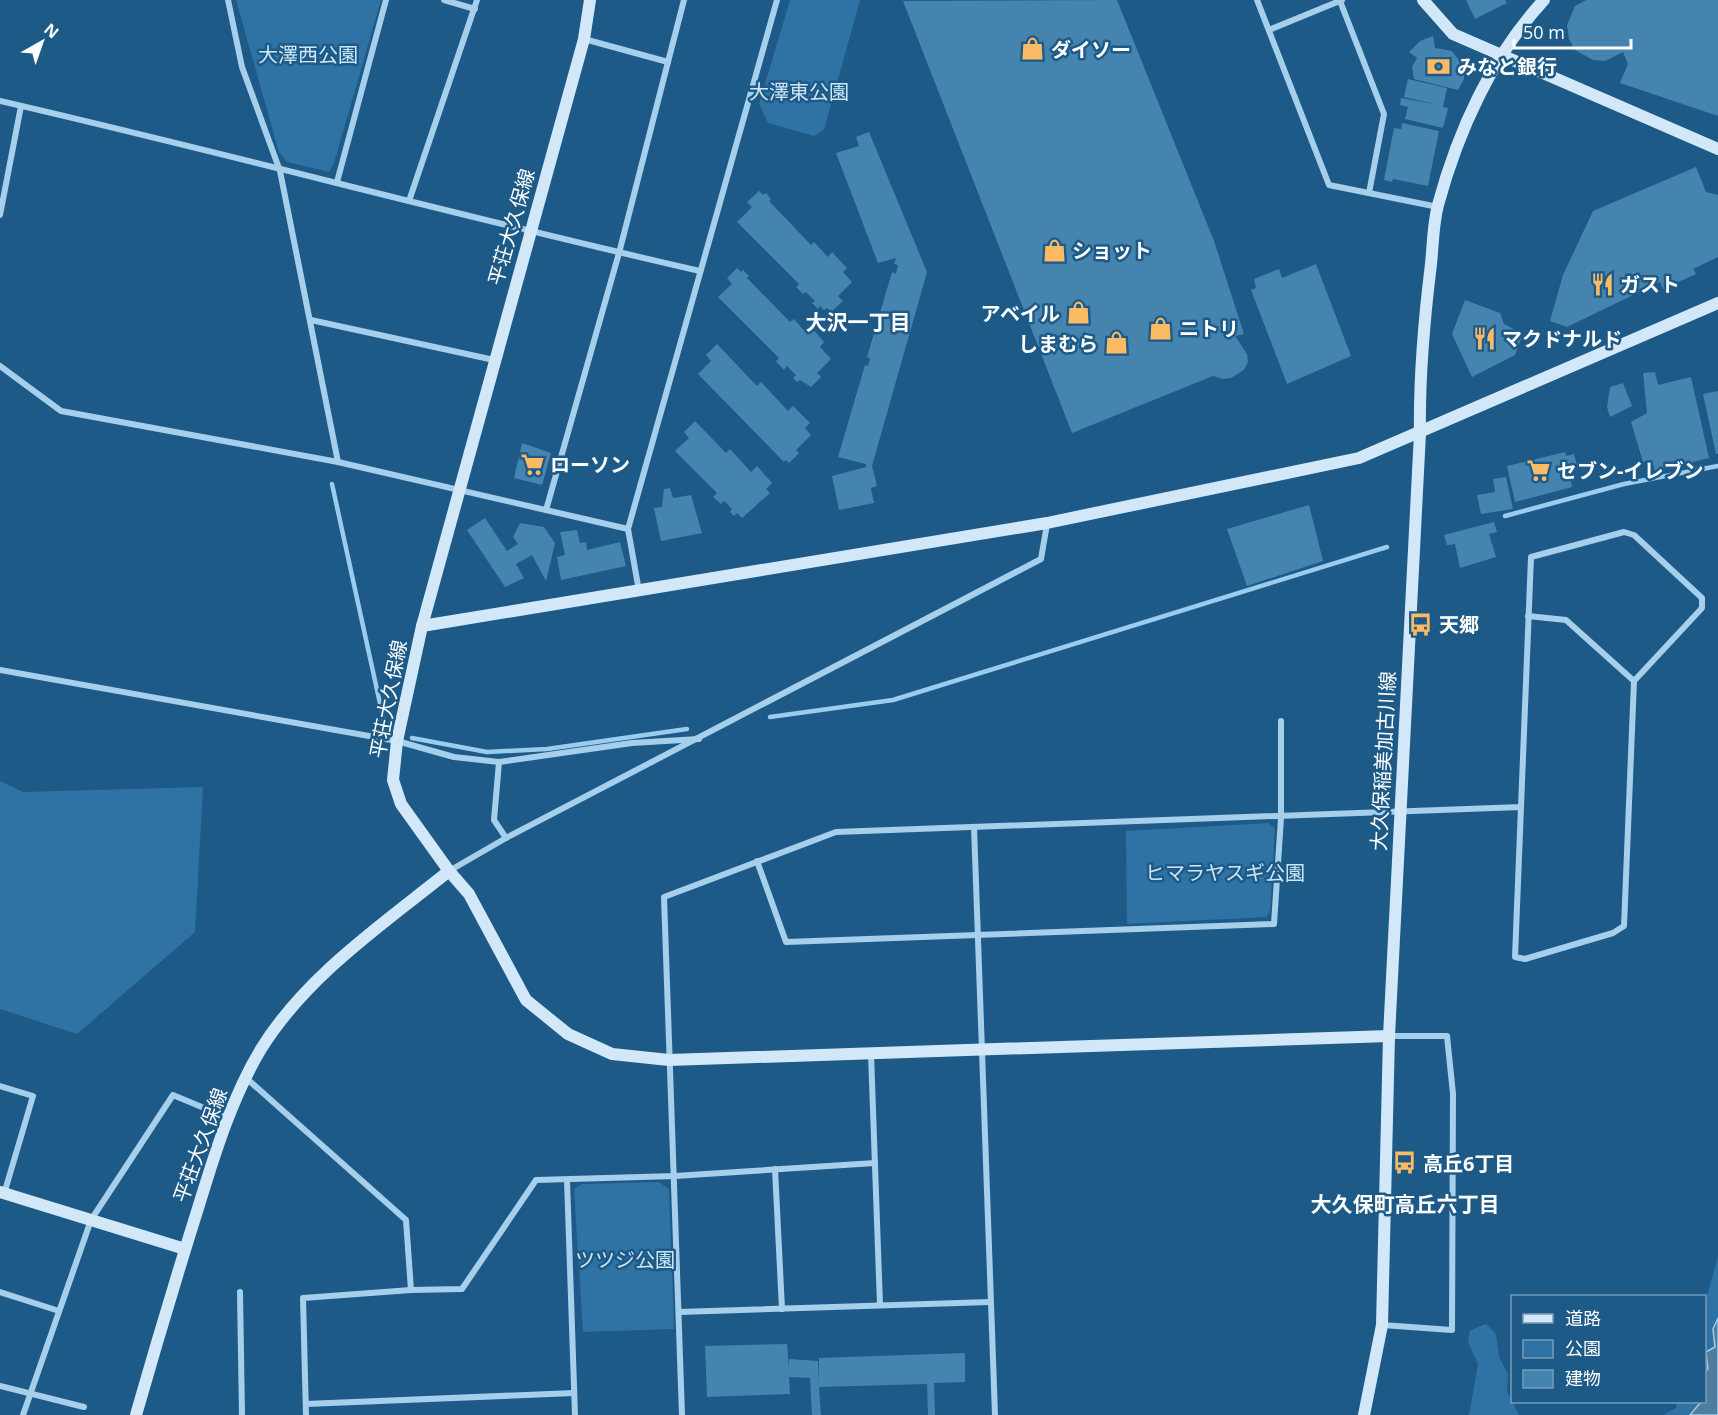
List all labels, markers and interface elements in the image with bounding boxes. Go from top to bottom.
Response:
north arrow [12,12,72,72]
scale bar [1514,12,1631,50]
text: N [40,18,64,43]
text: 50 m [1523,20,1565,44]
shop icon: ダイソー [1020,36,1046,62]
place label: ダイソー [1051,36,1131,63]
park label: 大澤西公園 [258,41,358,68]
bank icon: みなと銀行 [1426,53,1452,79]
place label: みなと銀行 [1457,53,1557,80]
park label: 大澤東公園 [749,78,849,105]
street label: 平荘大久保線 [481,166,541,288]
shop icon: ショット [1041,237,1067,263]
place label: ショット [1072,237,1152,264]
restaurant icon: ガスト [1589,271,1615,297]
place label: ガスト [1620,271,1680,298]
place label: アベイル [980,300,1060,327]
shop icon: アベイル [1065,300,1091,326]
district label: 大沢一丁目 [806,308,911,336]
shop icon: ニトリ [1148,315,1174,341]
place label: ニトリ [1179,315,1239,342]
restaurant icon: マクドナルド [1471,325,1497,351]
place label: マクドナルド [1502,325,1622,352]
place label: しまむら [1018,330,1098,357]
shop icon: しまむら [1103,330,1129,356]
supermarket icon: ローソン [519,451,545,477]
place label: ローソン [550,451,630,478]
supermarket icon: セブン-イレブン [1526,457,1552,483]
place label: セブン-イレブン [1557,457,1703,484]
bus stop icon: 天郷 [1408,611,1434,637]
place label: 天郷 [1439,611,1479,638]
street label: 平荘大久保線 [363,638,413,760]
street label: 大久保稲美加古川線 [1365,670,1401,852]
park label: ヒマラヤスギ公園 [1145,859,1305,886]
street label: 平荘大久保線 [167,1084,233,1206]
bus stop icon: 高丘6丁目 [1392,1150,1418,1176]
place label: 高丘6丁目 [1423,1150,1514,1177]
district label: 大久保町高丘六丁目 [1311,1190,1500,1218]
park label: ツツジ公園 [575,1246,675,1273]
legend [1511,1295,1706,1403]
text: 道路 [1565,1306,1601,1330]
text: 公園 [1565,1336,1601,1360]
text: 建物 [1565,1366,1601,1390]

